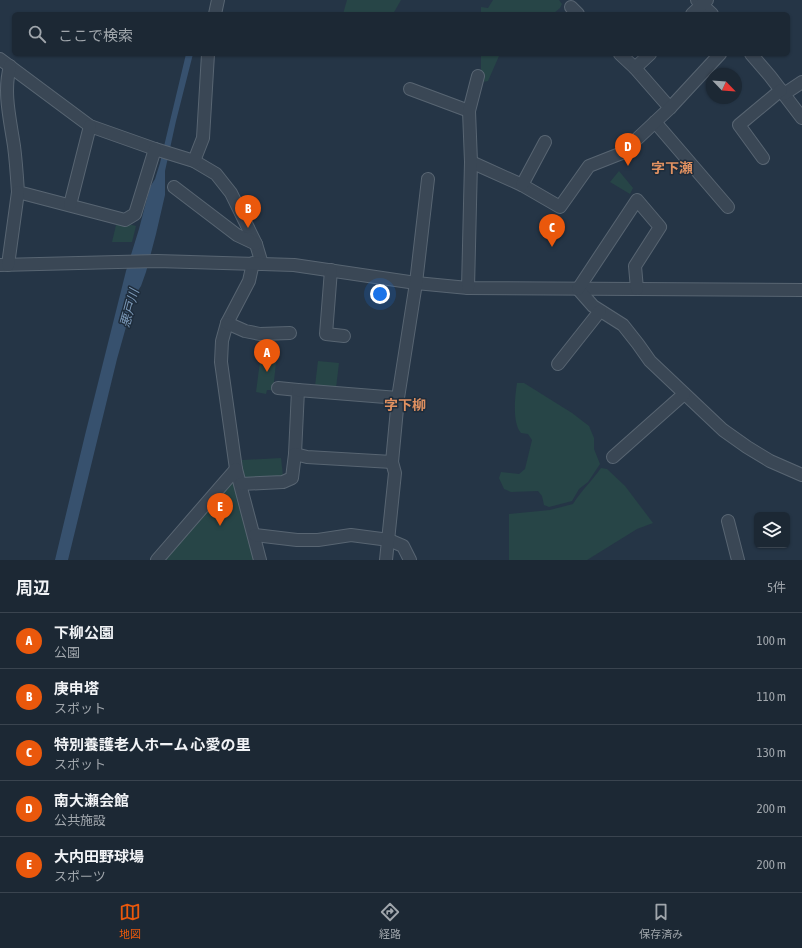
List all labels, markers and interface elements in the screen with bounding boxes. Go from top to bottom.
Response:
search box [12,12,790,56]
icon: search [26,23,48,45]
text: ここで検索 [58,27,133,44]
north arrow [706,68,742,104]
pin: D [615,133,641,166]
district label: 字下瀬 [651,160,693,176]
pin: B [235,195,261,228]
pin: C [539,214,565,247]
your location [370,284,390,304]
water label: 悪戸川 [117,285,142,329]
pin: A [254,339,280,372]
district label: 字下柳 [384,397,426,413]
pin: E [207,493,233,526]
map controls [754,512,790,548]
button: layers [754,512,790,548]
text: 周辺 [16,578,50,598]
text: 5件 [767,580,786,595]
text: 下柳公園 [54,624,114,641]
text: A [26,633,32,648]
text: 100 m [757,633,786,648]
text: 公園 [54,645,80,660]
text: 庚申塔 [54,680,99,697]
text: B [26,689,32,704]
text: 110 m [757,689,786,704]
text: スポット [54,701,106,716]
text: 特別養護老人ホーム 心愛の里 [54,736,251,753]
text: C [26,745,32,760]
text: 130 m [757,745,786,760]
text: スポット [54,757,106,772]
text: 南大瀬会館 [54,792,129,809]
text: D [25,801,33,816]
text: 200 m [757,801,786,816]
text: 公共施設 [54,813,106,828]
text: 大内田野球場 [54,848,144,865]
text: E [26,857,32,872]
text: 200 m [757,857,786,872]
text: スポーツ [54,869,106,884]
tab: 地図 [119,901,141,941]
tab: 経路 [379,901,401,941]
tab: 保存済み [639,901,683,941]

